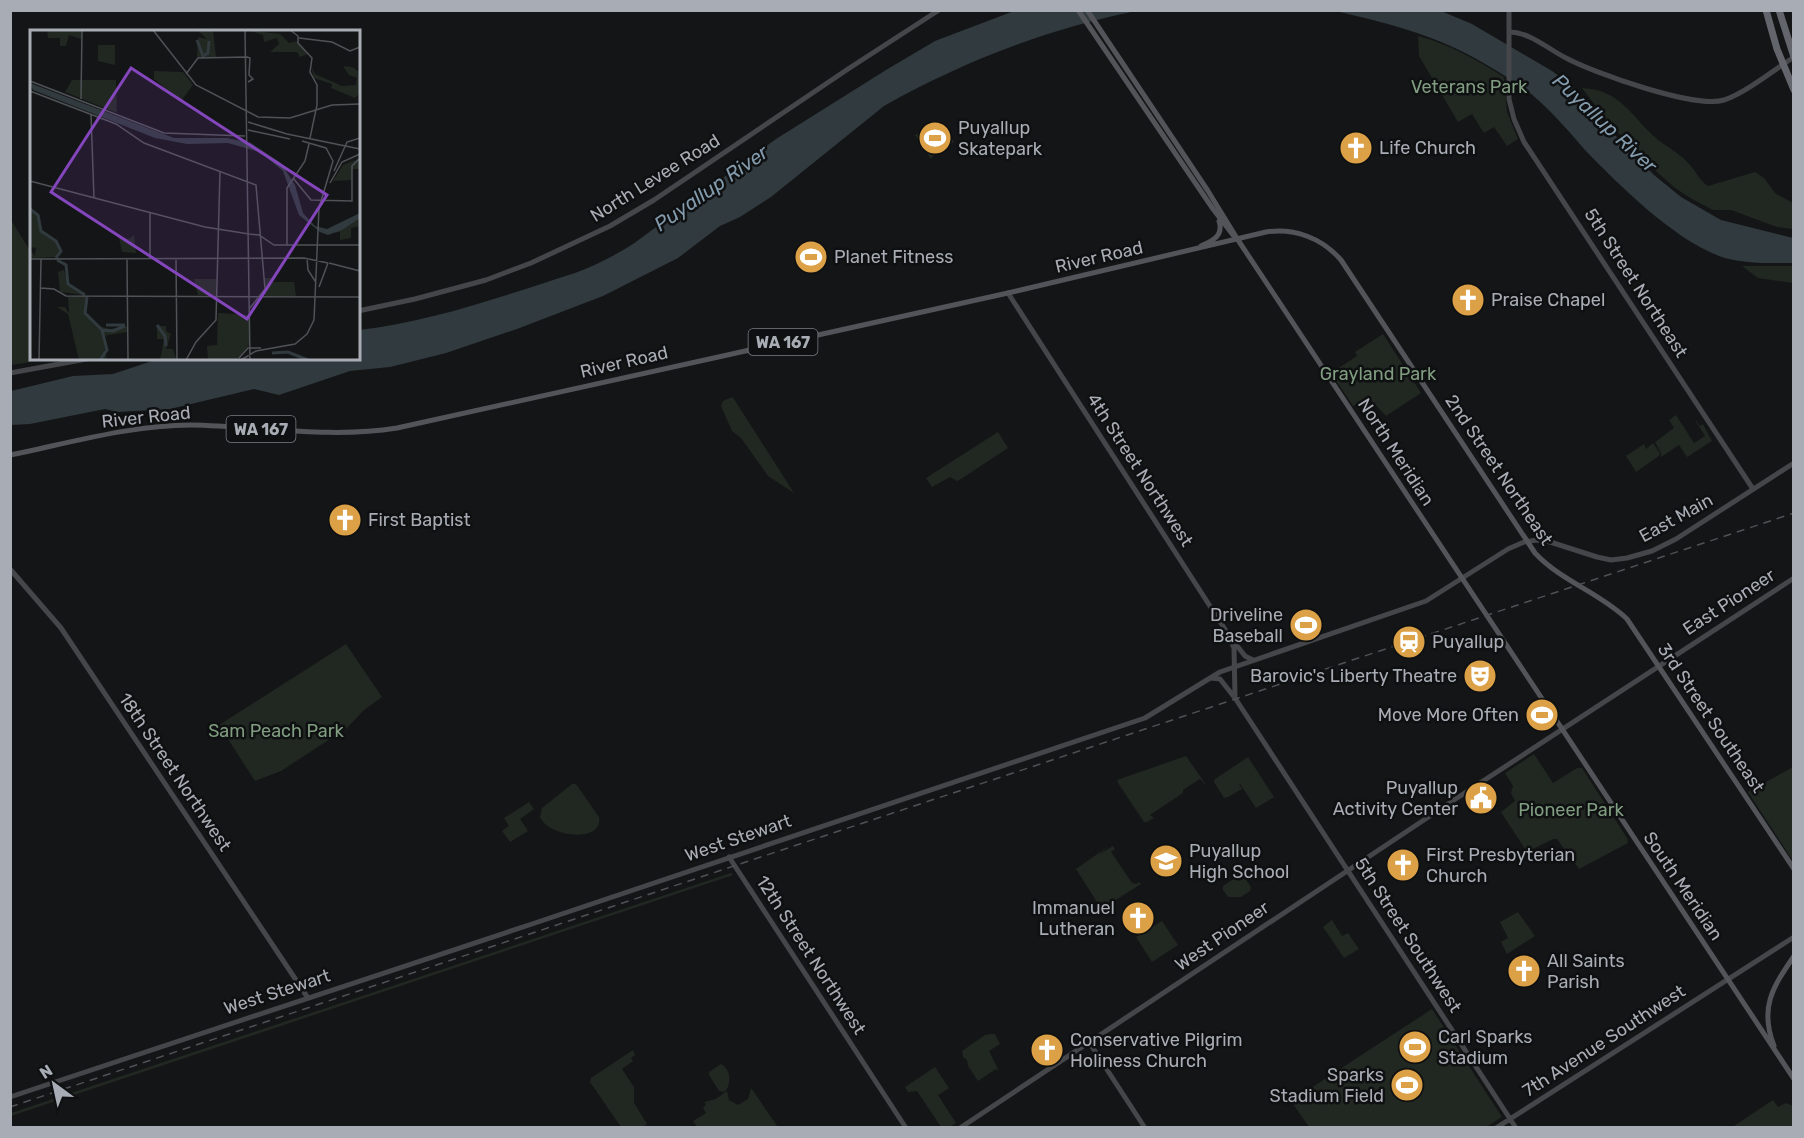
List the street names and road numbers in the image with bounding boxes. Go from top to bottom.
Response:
street label: North Levee Road [586,129,724,227]
street label: 5th Street Northeast [1580,204,1692,362]
street label: River Road [1053,236,1145,278]
road number: WA 167 [748,329,818,355]
street label: River Road [578,341,670,383]
street label: 4th Street Northwest [1082,389,1198,551]
street label: 2nd Street Northeast [1440,390,1558,550]
street label: North Meridian [1353,394,1439,510]
street label: River Road [100,401,192,433]
road number: WA 167 [226,416,296,442]
street label: East Main [1635,489,1717,547]
street label: East Pioneer [1679,564,1779,640]
street label: 3rd Street Southeast [1653,639,1769,797]
street label: 18th Street Northwest [114,689,236,855]
street label: West Stewart [682,810,794,866]
street label: South Meridian [1639,828,1727,944]
street label: 5th Street Southwest [1350,853,1466,1017]
street label: 12th Street Northwest [751,871,871,1039]
street label: West Pioneer [1171,896,1273,976]
street label: West Stewart [221,964,333,1020]
street label: 7th Avenue Southwest [1519,980,1689,1102]

